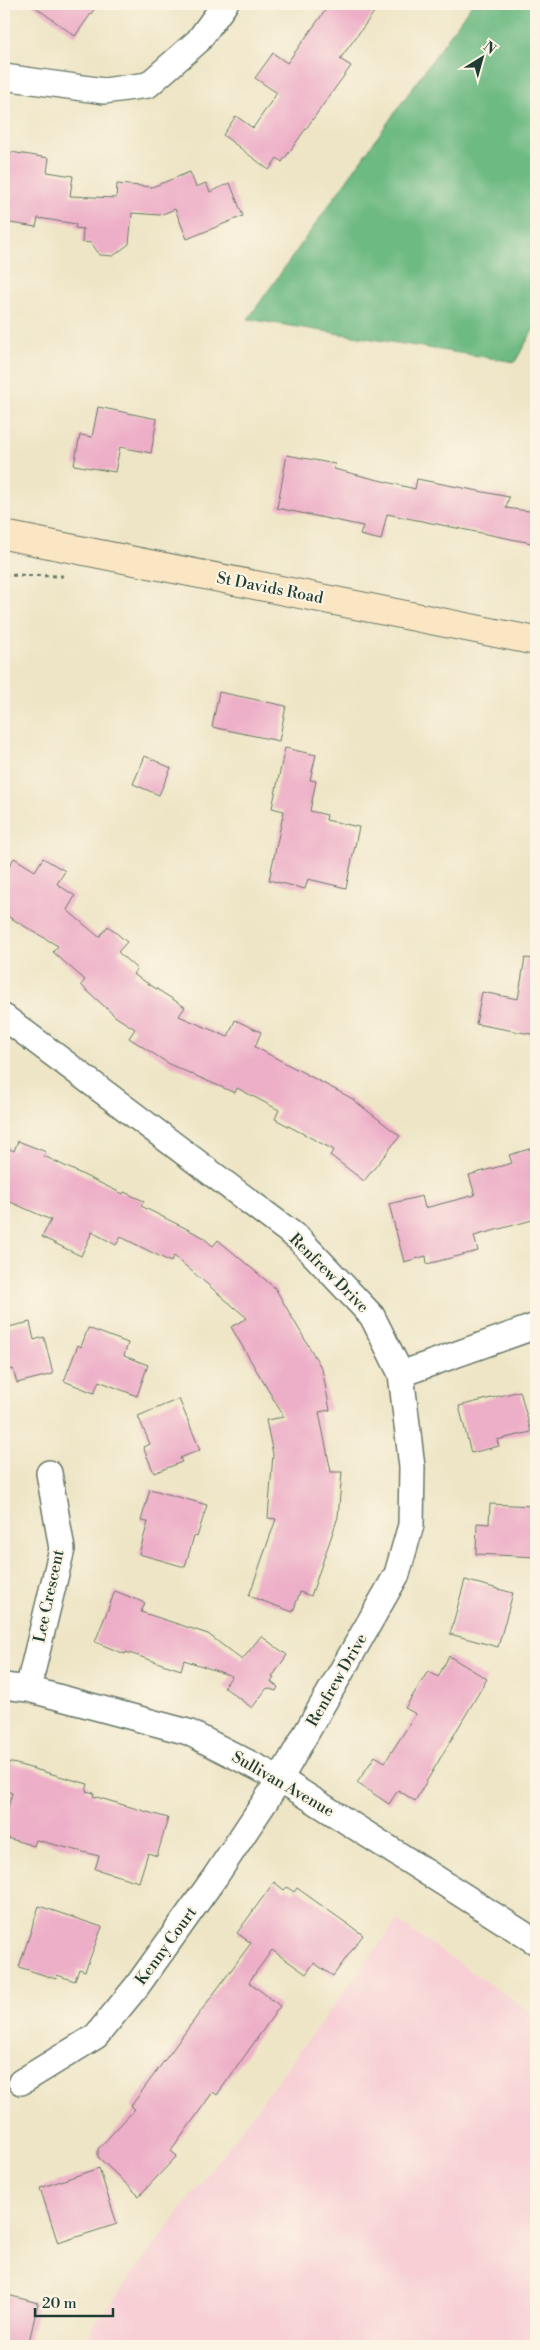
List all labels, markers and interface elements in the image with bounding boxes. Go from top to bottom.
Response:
north arrow [458,32,508,82]
text: N [479,38,499,59]
street label: St Davids Road [215,568,325,608]
street label: Renfrew Drive [285,1229,373,1317]
street label: Lee Crescent [29,1547,69,1644]
street label: Renfrew Drive [302,1630,372,1730]
street label: Sullivan Avenue [228,1747,338,1821]
street label: Kenny Court [131,1903,201,1989]
scale bar [35,2285,112,2317]
text: 20 m [42,2294,77,2313]

